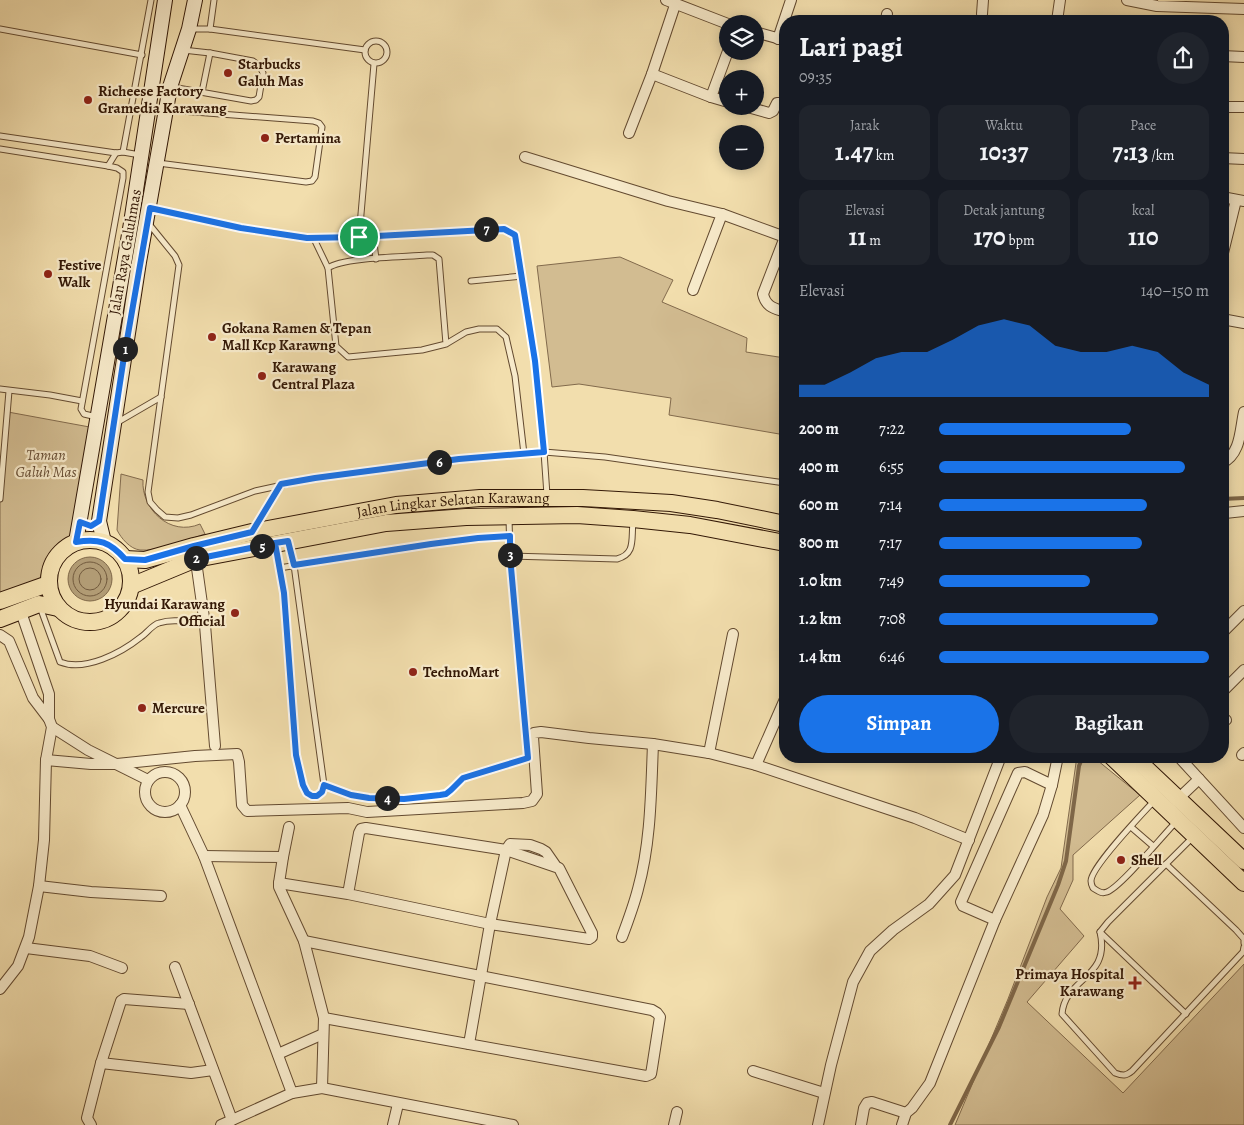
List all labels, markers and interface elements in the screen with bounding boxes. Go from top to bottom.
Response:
map controls [719,15,764,170]
button: layers [719,15,764,60]
text: Lari pagi [799,28,903,66]
button: share [1157,32,1209,84]
place label: Starbucks Galuh Mas [238,54,304,91]
text: 09:35 [799,66,832,88]
marker: Starbucks Galuh Mas [222,67,234,79]
button: + [719,70,764,115]
place label: Richeese Factory Gramedia Karawang [98,81,227,118]
marker: Richeese Factory Gramedia Karawang [82,94,94,106]
text: Jarak [850,116,879,135]
text: Waktu [985,116,1023,135]
text: Pace [1130,116,1156,135]
button: − [719,125,764,170]
place label: Pertamina [275,128,342,148]
marker: Pertamina [259,132,271,144]
text: 1.47 [835,135,873,169]
text: 10:37 [980,135,1028,169]
text: 7:13 [1112,135,1148,169]
text: km [873,146,894,165]
text: /km [1148,146,1174,165]
street label: Jalan Raya Galuhmas [104,188,146,316]
text: Elevasi [845,201,885,220]
text: Detak jantung [963,201,1045,220]
text: kcal [1132,201,1155,220]
pin [338,216,380,258]
pin: 7 [474,216,498,242]
text: 7 [484,220,489,239]
text: 11 [849,220,866,254]
text: 170 [973,220,1006,254]
text: 110 [1128,220,1159,254]
icon: arrive [345,223,373,251]
text: m [866,231,881,250]
text: bpm [1006,231,1035,250]
place label: Festive Walk [57,255,101,292]
marker: Festive Walk [42,268,54,280]
text: Elevasi [799,280,845,302]
text: 140–150 m [1141,280,1209,302]
place label: Gokana Ramen & Tepan Mall Kcp Karawng [222,318,372,355]
marker: Gokana Ramen & Tepan Mall Kcp Karawng [206,331,218,343]
pin: 1 [112,336,138,362]
text: 1 [123,340,128,359]
place label: Karawang Central Plaza [272,357,356,394]
marker: Karawang Central Plaza [256,370,268,382]
text: 200 m [799,418,839,440]
text: 7:22 [879,418,905,440]
park label: Taman Galuh Mas [15,445,77,482]
pin: 6 [426,450,452,474]
text: 6 [436,453,443,472]
text: 400 m [799,456,839,478]
text: 6:55 [879,456,904,478]
street label: Jalan Lingkar Selatan Karawang [355,488,550,522]
text: 600 m [799,494,839,516]
text: 7:14 [879,494,902,516]
text: 800 m [799,532,839,554]
text: 7:17 [879,532,902,554]
pin: 5 [250,534,274,558]
text: 5 [260,537,265,556]
pin: 3 [498,542,522,568]
pin: 2 [184,546,208,570]
text: 3 [507,546,514,565]
text: 2 [193,549,200,568]
text: 1.0 km [799,570,842,592]
text: 7:49 [879,570,904,592]
place label: Hyundai Karawang Official [104,594,225,631]
marker: Hyundai Karawang Official [229,607,241,619]
text: 1.2 km [799,608,841,630]
text: 7:08 [879,608,906,630]
text: 1.4 km [799,646,841,668]
text: 6:46 [879,646,905,668]
place label: TechnoMart [423,662,499,682]
marker: TechnoMart [407,666,419,678]
button: Simpan [799,695,999,753]
button: Bagikan [1009,695,1209,753]
place label: Mercure [152,698,205,718]
marker: Mercure [136,702,148,714]
pin: 4 [374,786,400,810]
text: 4 [384,789,391,808]
place label: Shell [1131,850,1162,870]
marker: Shell [1115,854,1127,866]
place label: Primaya Hospital Karawang [1015,964,1124,1001]
marker: Primaya Hospital Karawang [1128,976,1142,990]

